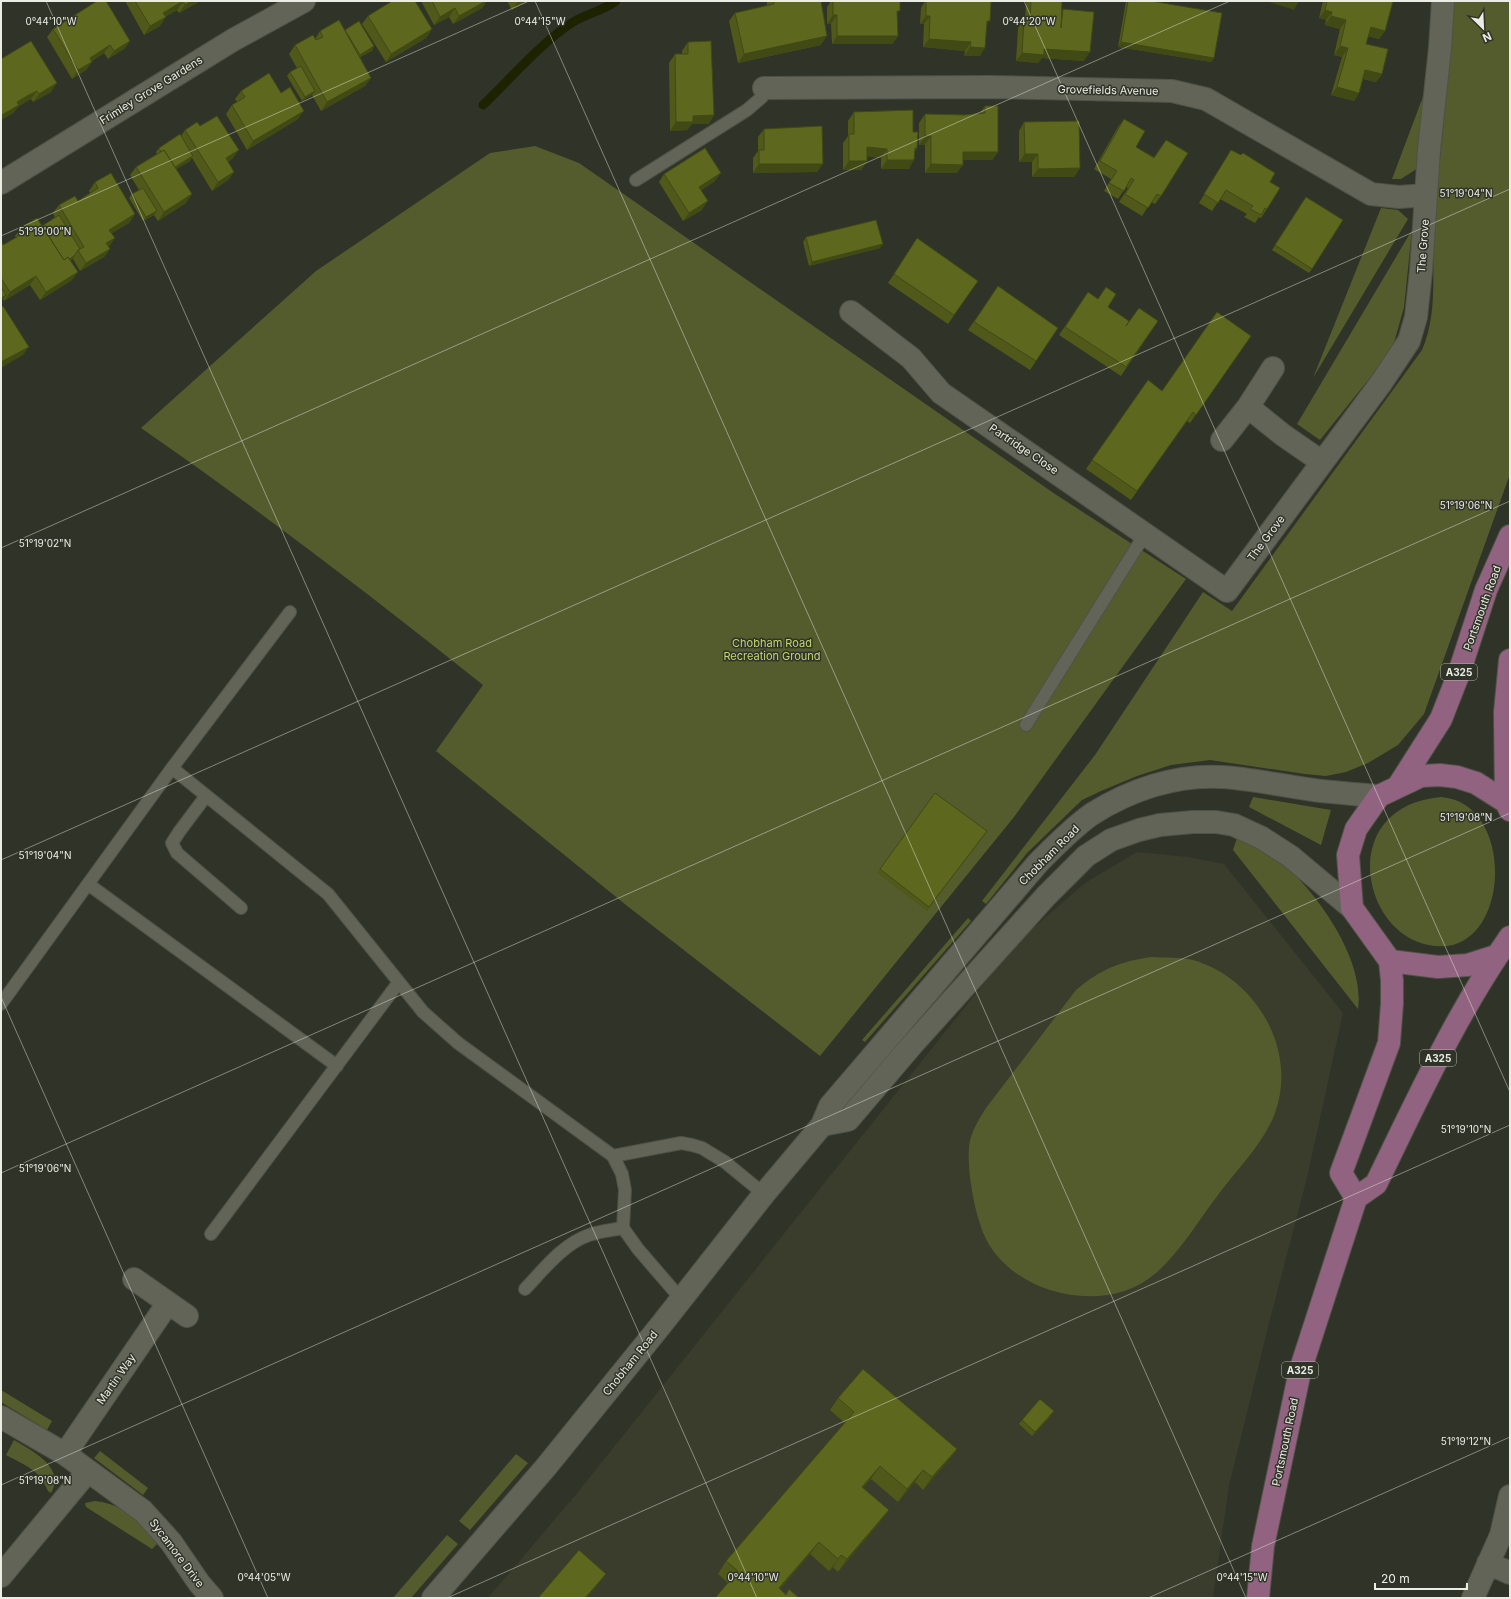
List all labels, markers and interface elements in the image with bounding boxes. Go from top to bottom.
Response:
north arrow [1463,8,1503,48]
text: 0°44'10"W [25,15,77,27]
text: 0°44'15"W [515,15,566,27]
text: 0°44'20"W [1002,15,1056,27]
text: N [1480,29,1494,45]
street label: Frimley Grove Gardens [97,53,205,127]
street label: Grovefields Avenue [1057,82,1159,98]
text: 51°19'04"N [1440,187,1492,199]
street label: The Grove [1414,219,1432,273]
text: 51°19'00"N [19,225,71,237]
street label: Partridge Close [987,421,1061,477]
text: 51°19'06"N [1440,499,1492,511]
street label: The Grove [1244,512,1288,564]
text: 51°19'02"N [19,537,71,549]
street label: Portsmouth Road [1460,563,1504,653]
park label: Chobham Road Recreation Ground [723,636,821,663]
road number: A325 [1441,664,1477,680]
text: 51°19'08"N [1440,811,1492,823]
street label: Chobham Road [1016,822,1082,888]
text: 51°19'04"N [19,849,71,861]
road number: A325 [1420,1050,1456,1066]
text: 51°19'10"N [1441,1123,1491,1135]
text: 51°19'06"N [19,1162,71,1174]
street label: Chobham Road [599,1328,661,1398]
street label: Martin Way [93,1351,139,1407]
road number: A325 [1282,1362,1318,1378]
street label: Portsmouth Road [1269,1397,1301,1487]
text: 51°19'12"N [1441,1435,1491,1447]
text: 51°19'08"N [19,1474,71,1486]
street label: Sycamore Drive [147,1516,207,1590]
scale bar [1375,1565,1467,1591]
text: 0°44'05"W [237,1571,291,1583]
text: 0°44'10"W [727,1571,779,1583]
text: 0°44'15"W [1217,1571,1268,1583]
text: 20 m [1381,1571,1410,1586]

